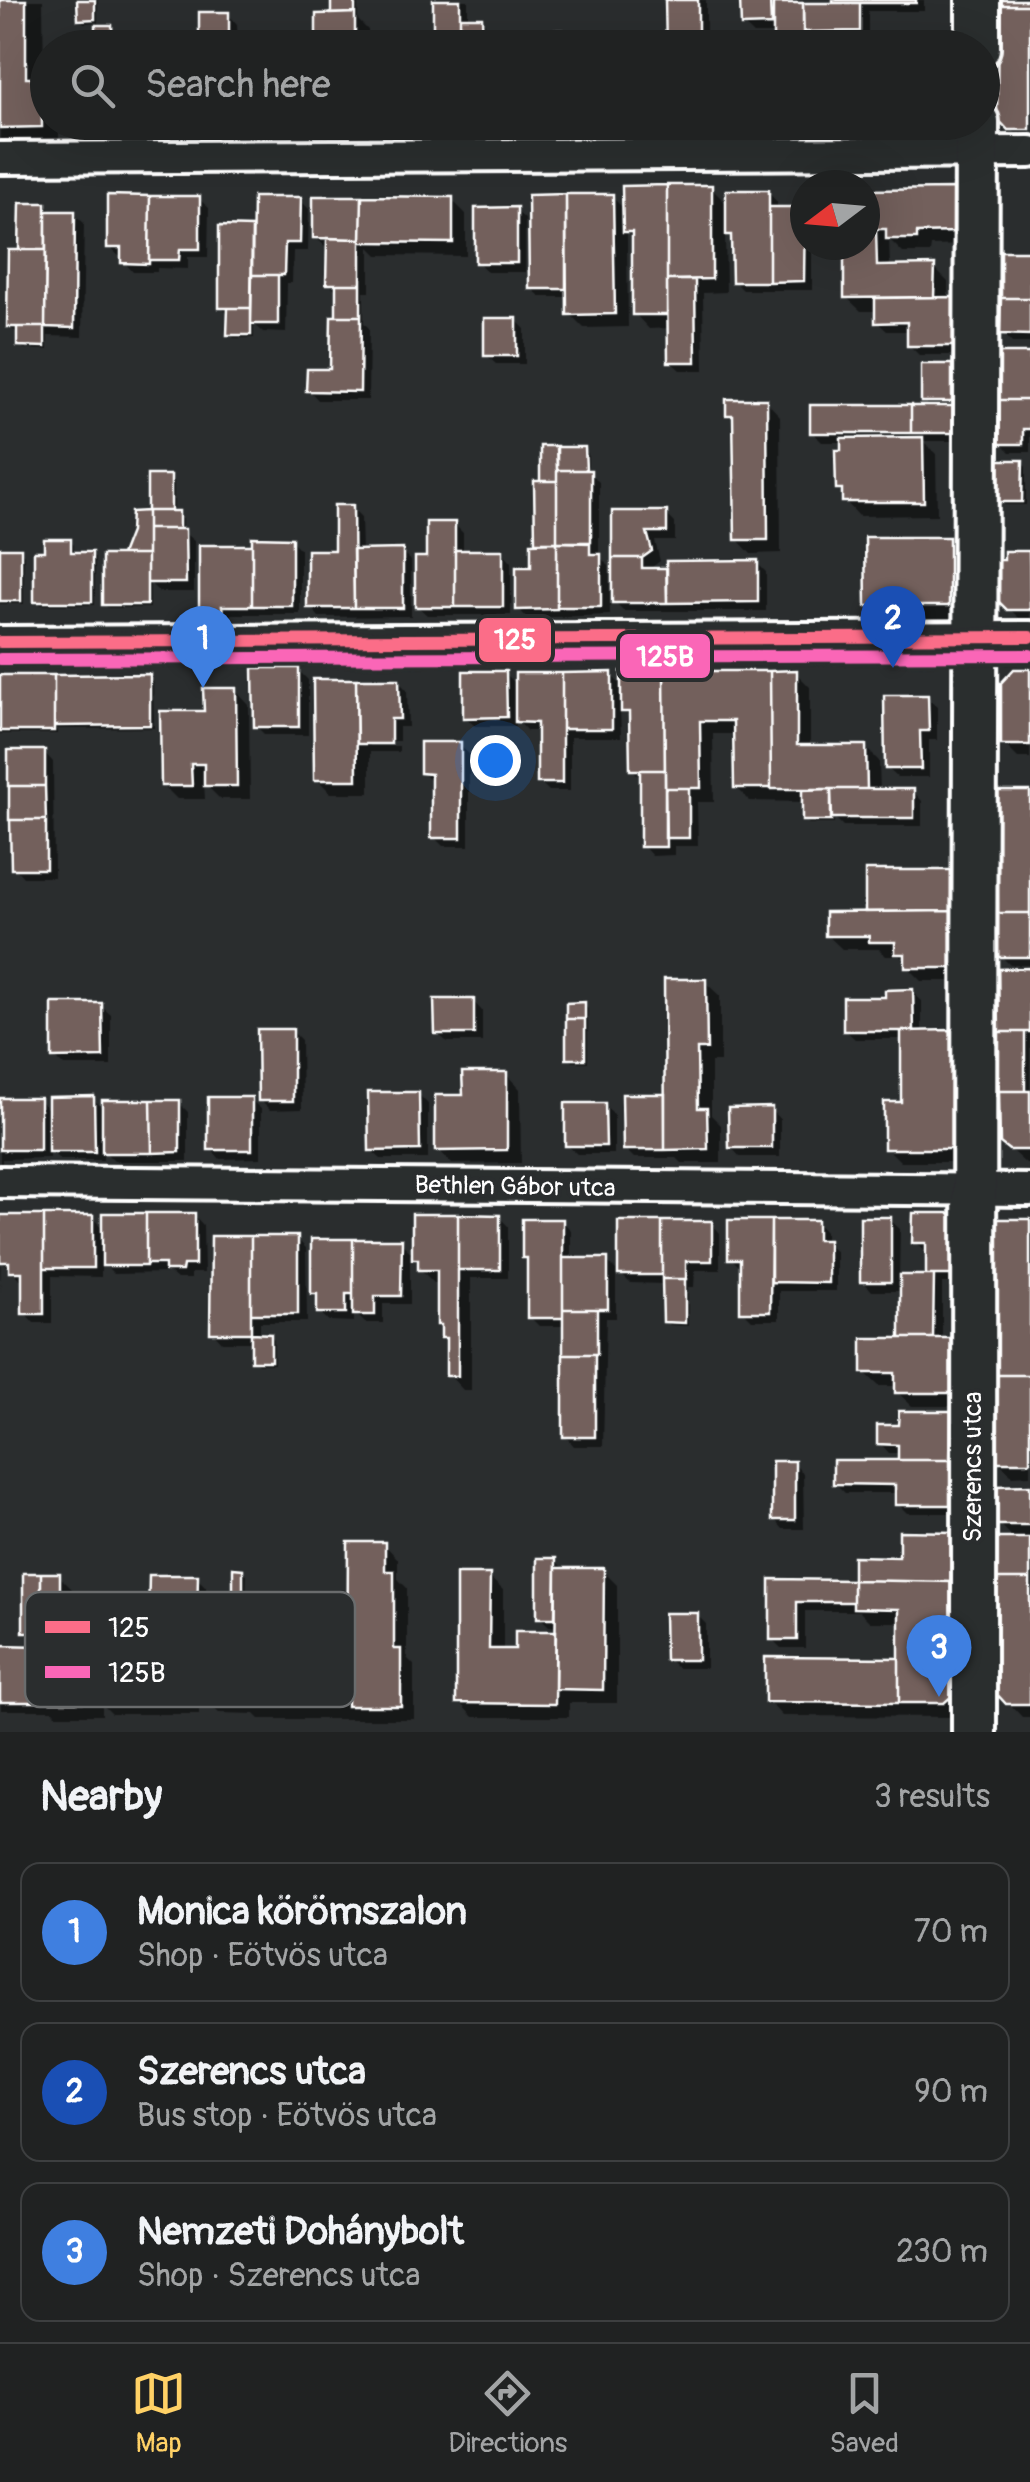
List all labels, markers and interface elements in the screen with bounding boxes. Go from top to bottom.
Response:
search box [30,30,1000,140]
icon: search [65,58,120,113]
text: Search here [145,61,331,109]
north arrow [790,170,880,260]
pin: 2 [860,586,926,668]
pin: 1 [170,606,236,688]
line badge: 125 [477,616,553,664]
text: 125 [494,623,536,658]
line badge: 125B [618,632,712,680]
text: 125B [636,640,694,675]
your location [470,735,521,786]
street label: Bethlen Gábor utca [414,1170,616,1204]
street label: Szerencs utca [958,1392,989,1542]
legend [25,1592,355,1707]
text: 125 [108,1611,150,1646]
pin: 3 [906,1614,972,1697]
text: 125B [108,1656,166,1691]
text: Nearby [40,1771,162,1823]
text: 3 results [874,1777,990,1817]
text: Monica körömszalon [137,1888,467,1936]
text: 1 [68,1912,81,1952]
text: 70 m [914,1912,988,1952]
text: Shop · Eötvös utca [137,1936,388,1976]
text: Szerencs utca [137,2048,366,2096]
text: 2 [66,2072,83,2112]
text: 90 m [914,2072,988,2112]
text: Bus stop · Eötvös utca [137,2096,437,2136]
text: Nemzeti Dohánybolt [137,2208,464,2256]
text: 3 [66,2232,83,2272]
text: 230 m [896,2232,988,2272]
text: Shop · Szerencs utca [137,2256,420,2296]
tab: Map [131,2366,186,2461]
tab: Directions [448,2366,567,2461]
tab: Saved [829,2366,899,2461]

